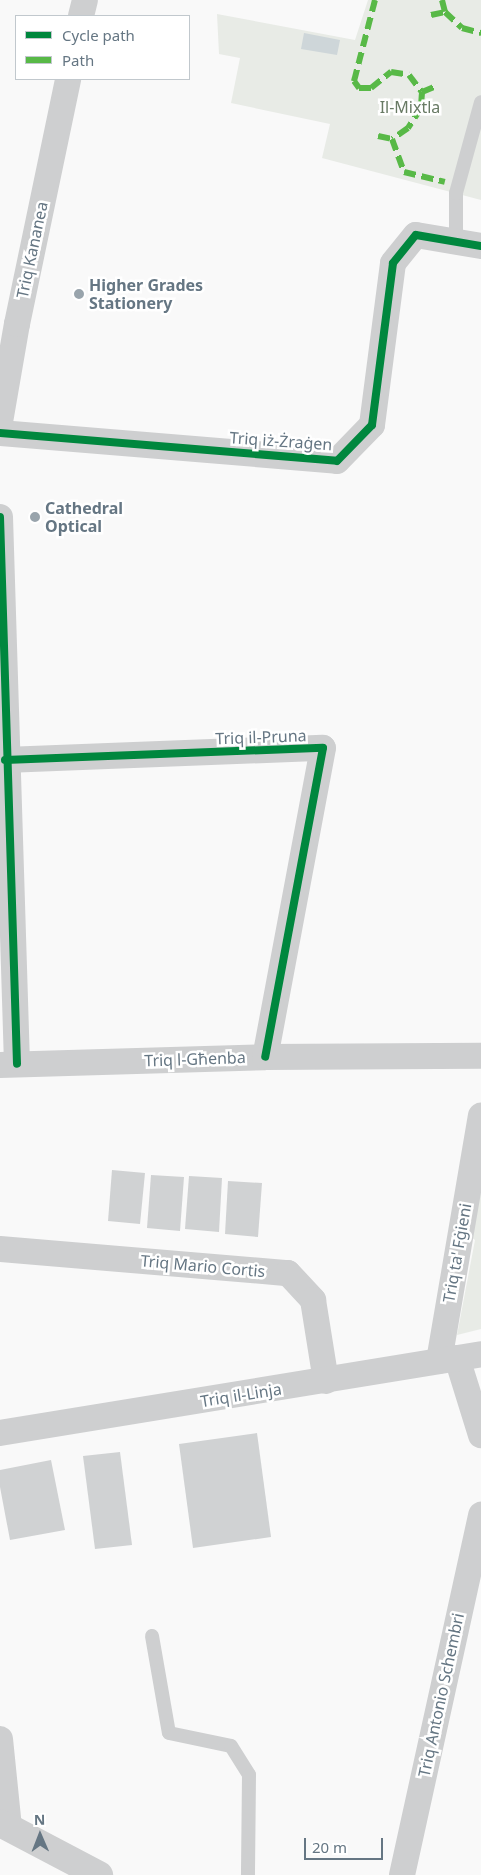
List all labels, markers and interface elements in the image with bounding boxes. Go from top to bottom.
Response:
legend [15,15,190,80]
text: Cycle path [62,25,135,45]
text: Path [62,50,94,70]
park label: Il-Mixtla [380,97,440,117]
street label: Triq Kananea [12,200,52,300]
place label: Higher Grades Stationery [89,275,203,313]
marker: Higher Grades Stationery [73,288,85,300]
street label: Triq iż-Żraġen [229,428,333,454]
place label: Cathedral Optical [45,498,123,536]
marker: Cathedral Optical [29,511,41,523]
street label: Triq il-Pruna [215,726,307,748]
street label: Triq l-Għenba [144,1048,246,1070]
street label: Triq ta' Fġieni [439,1202,475,1304]
street label: Triq Mario Cortis [140,1251,266,1281]
street label: Triq il-Linja [199,1379,283,1411]
street label: Triq Antonio Schembri [414,1611,468,1779]
north arrow [15,1810,65,1860]
text: N [34,1810,46,1829]
scale bar [306,1828,385,1860]
text: 20 m [312,1837,347,1857]

